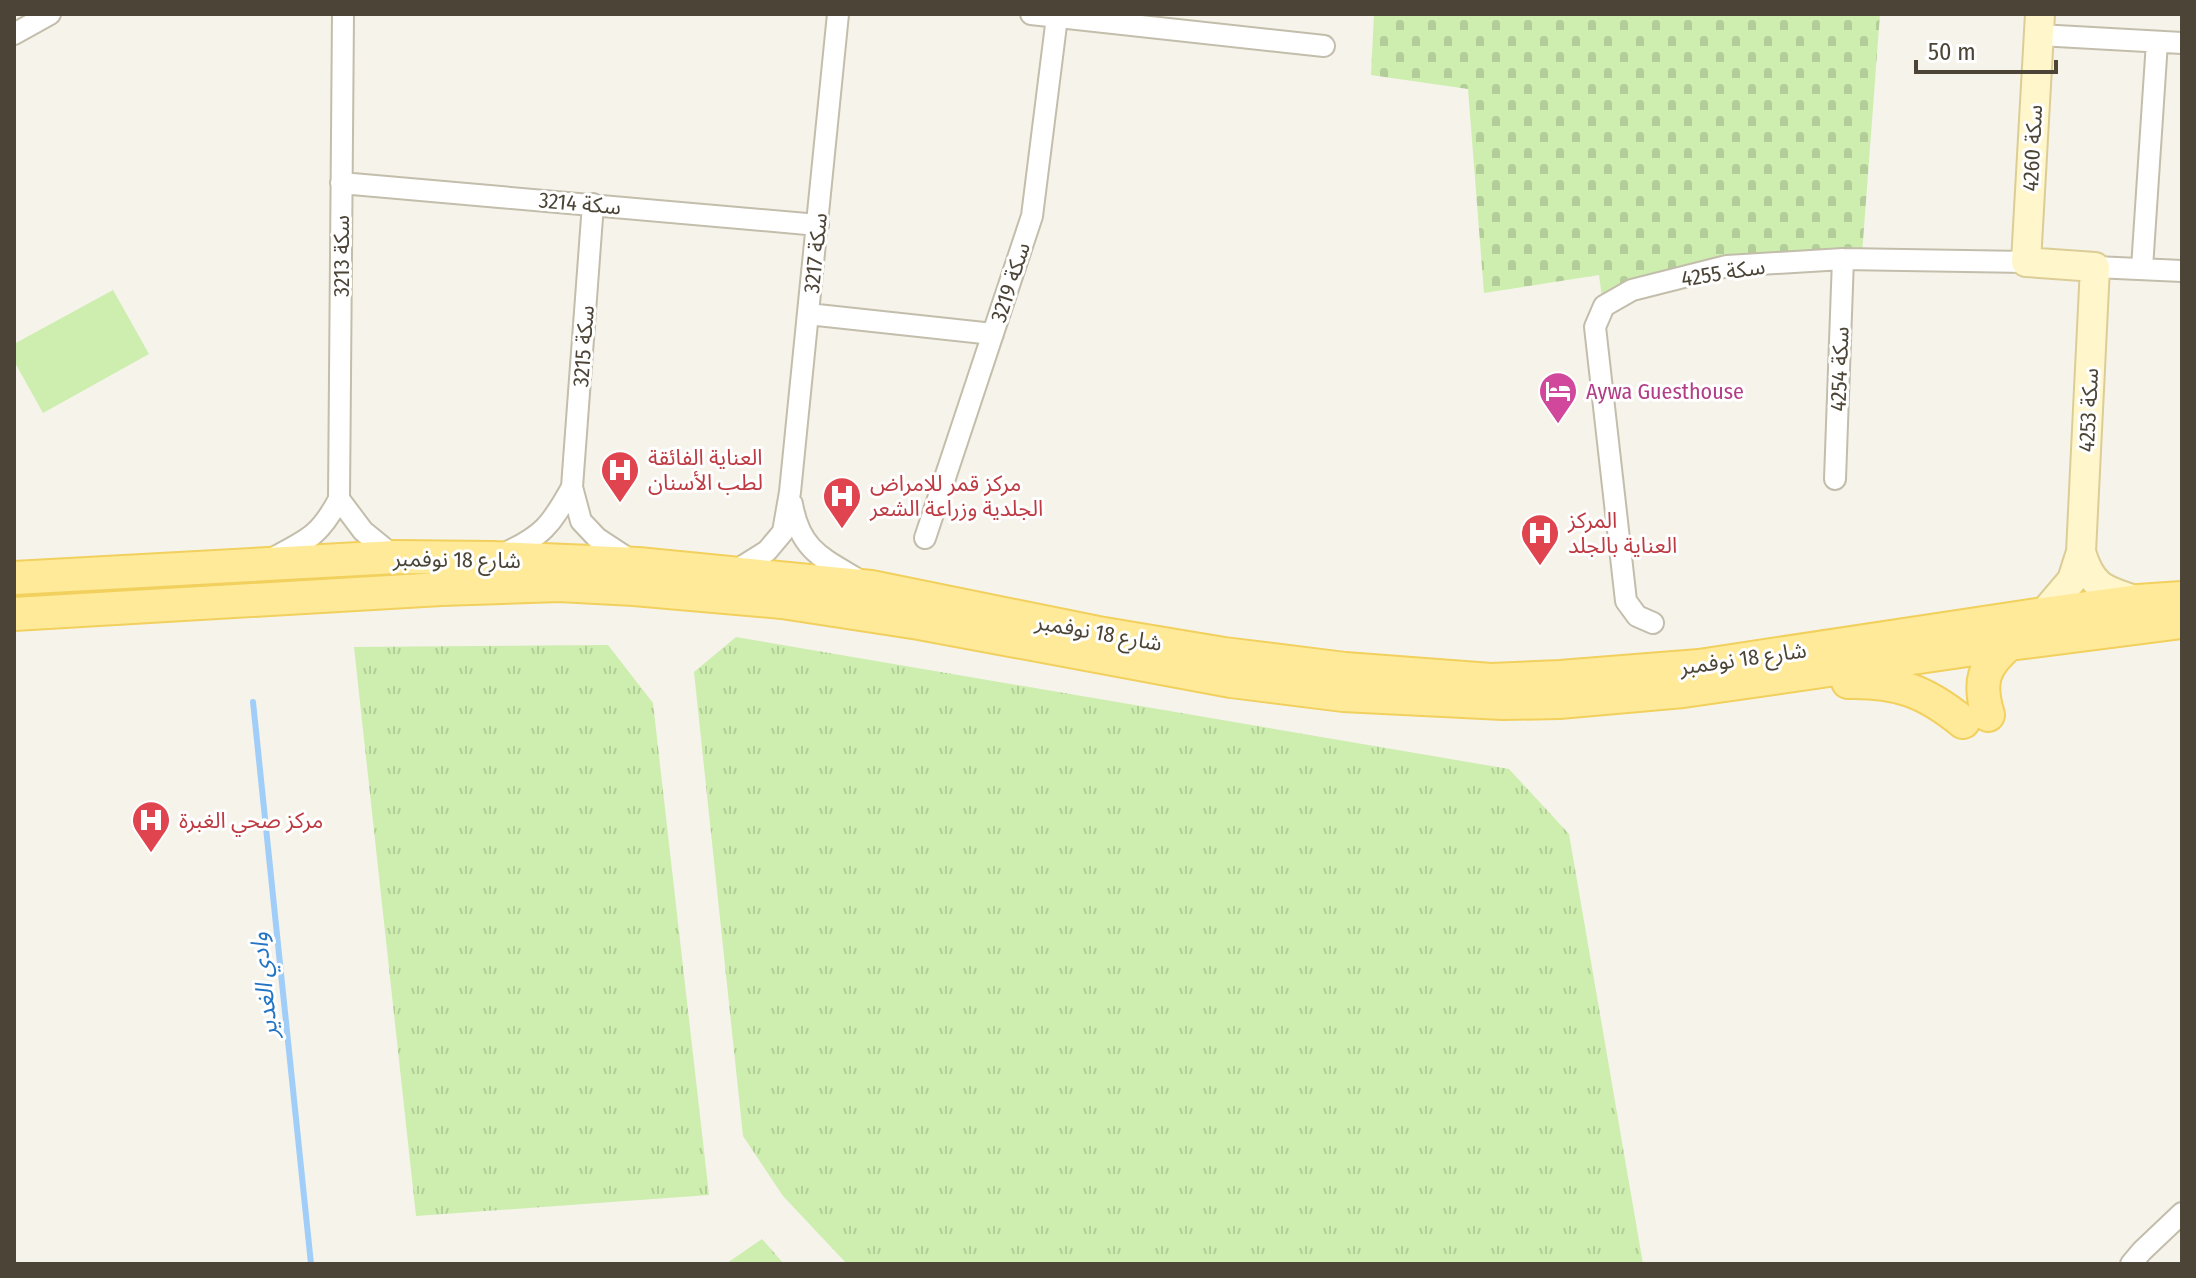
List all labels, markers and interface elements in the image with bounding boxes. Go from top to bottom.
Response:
scale bar [1916,24,2056,74]
text: 50 m [1928,38,1976,66]
street label: سكة 4260 [2017,104,2048,192]
street label: سكة 3214 [538,186,622,221]
street label: سكة 3217 [798,211,833,295]
street label: سكة 3213 [328,215,355,297]
street label: سكة 3219 [985,239,1036,326]
street label: سكة 4255 [1679,253,1767,292]
street label: سكة 3215 [567,304,600,388]
street label: سكة 4254 [1825,326,1854,412]
street label: سكة 4253 [2073,367,2104,453]
hotel icon: Aywa Guesthouse [1537,370,1579,425]
place label: Aywa Guesthouse [1586,378,1744,405]
place label: العناية الفائقة لطب الأسنان [648,444,763,496]
hospital icon: العناية الفائقة لطب الأسنان [599,449,641,504]
place label: مركز قمر للامراض الجلدية وزراعة الشعر [869,470,1043,522]
hospital icon: مركز قمر للامراض الجلدية وزراعة الشعر [821,475,863,530]
place label: المركز العناية بالجلد [1567,507,1677,559]
hospital icon: المركز العناية بالجلد [1519,512,1561,567]
street label: شارع 18 نوفمبر [392,545,521,577]
street label: شارع 18 نوفمبر [1032,608,1164,660]
street label: شارع 18 نوفمبر [1677,636,1809,684]
hospital icon: مركز صحي الغبرة [130,799,172,854]
place label: مركز صحي الغبرة [179,807,323,837]
water label: وادي الغدير [245,930,288,1041]

